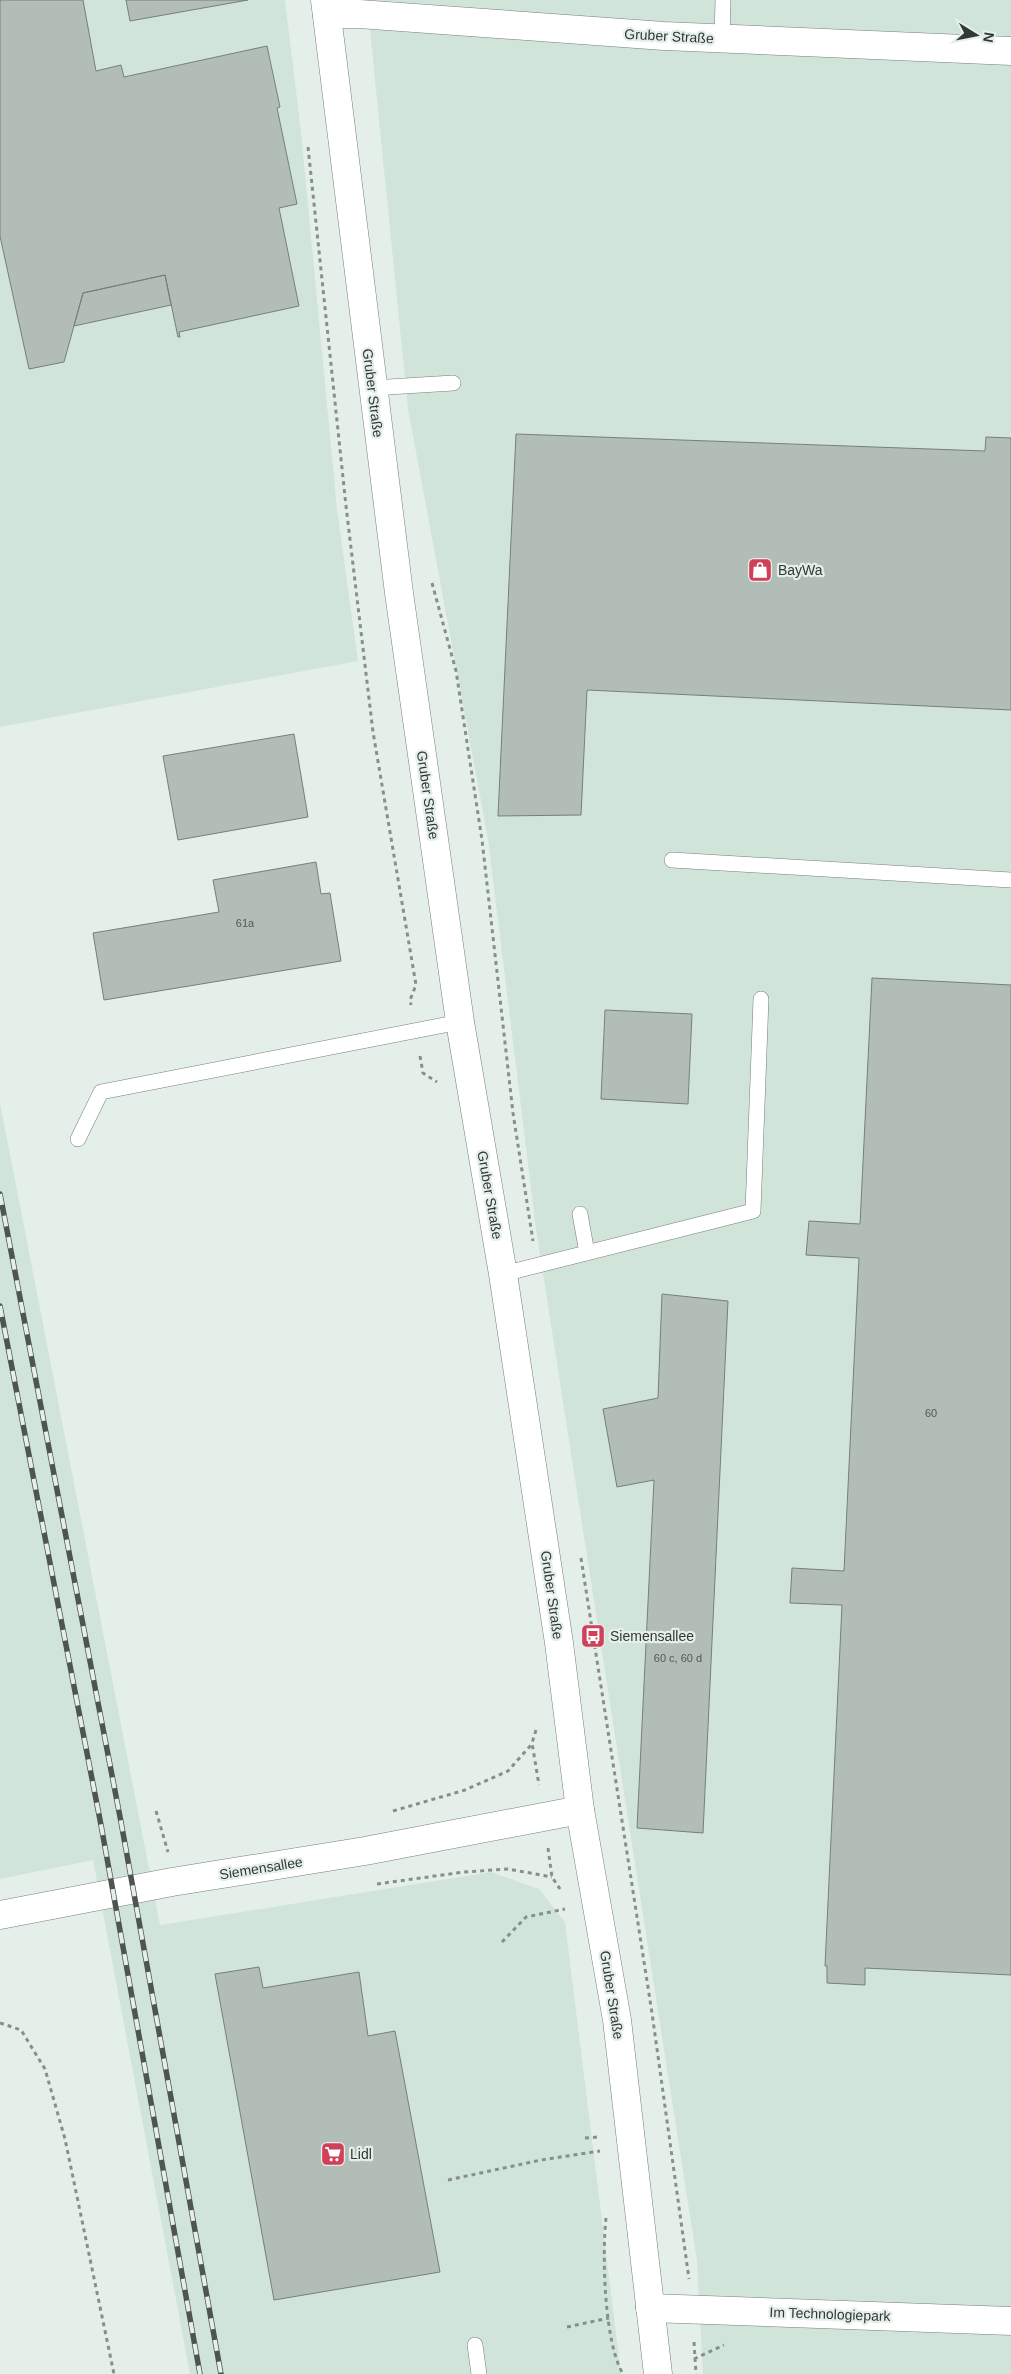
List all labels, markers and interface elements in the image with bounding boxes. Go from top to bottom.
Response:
north arrow [951,10,1001,60]
street label: Gruber Straße [624,26,714,46]
text: N [980,31,998,44]
street label: Gruber Straße [360,348,386,439]
shop icon: BayWa [747,557,773,583]
place label: BayWa [778,562,823,578]
street label: Gruber Straße [414,750,442,841]
house number: 61a [236,917,255,929]
street label: Gruber Straße [474,1150,506,1241]
house number: 60 [925,1407,937,1419]
street label: Gruber Straße [538,1550,566,1641]
bus stop icon: Siemensallee [580,1623,606,1649]
place label: Siemensallee [610,1628,694,1644]
house number: 60 c, 60 d [654,1652,702,1664]
street label: Siemensallee [218,1853,304,1882]
street label: Gruber Straße [597,1950,627,2041]
supermarket icon: Lidl [320,2141,346,2167]
place label: Lidl [350,2146,372,2162]
street label: Im Technologiepark [769,2304,892,2324]

